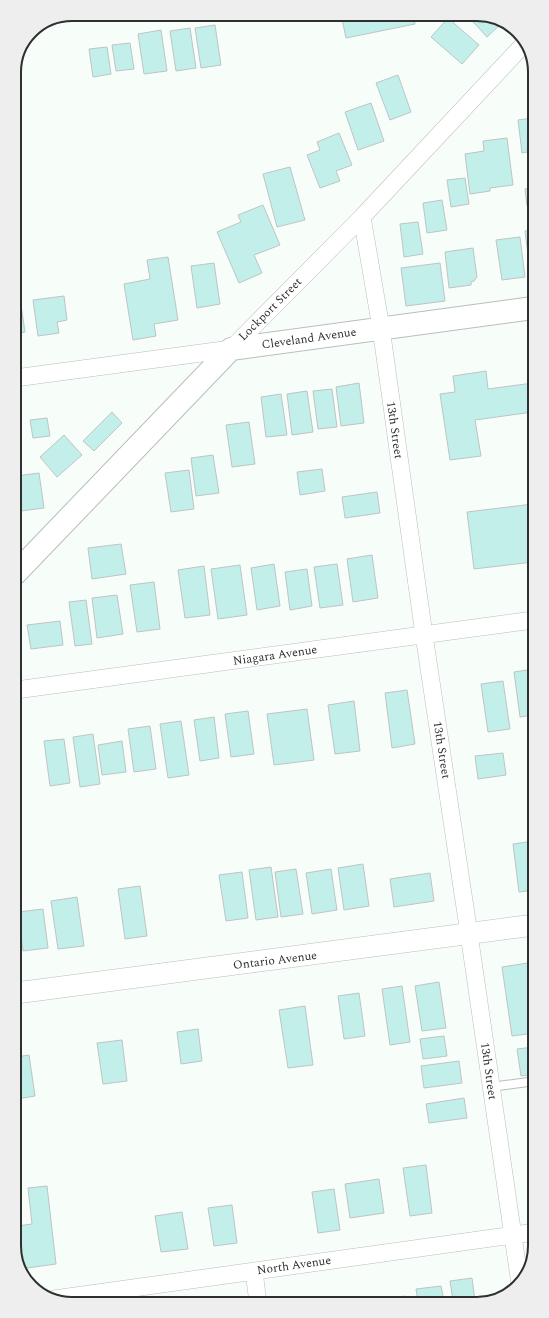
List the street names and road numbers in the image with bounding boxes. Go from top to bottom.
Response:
street label: Lockport Street [234,273,307,346]
street label: Cleveland Avenue [261,322,358,355]
street label: 13th Street [381,400,408,460]
street label: Niagara Avenue [232,640,319,671]
street label: 13th Street [428,720,455,780]
street label: Ontario Avenue [232,946,318,975]
street label: 13th Street [475,1041,502,1101]
street label: North Avenue [256,1251,333,1280]

